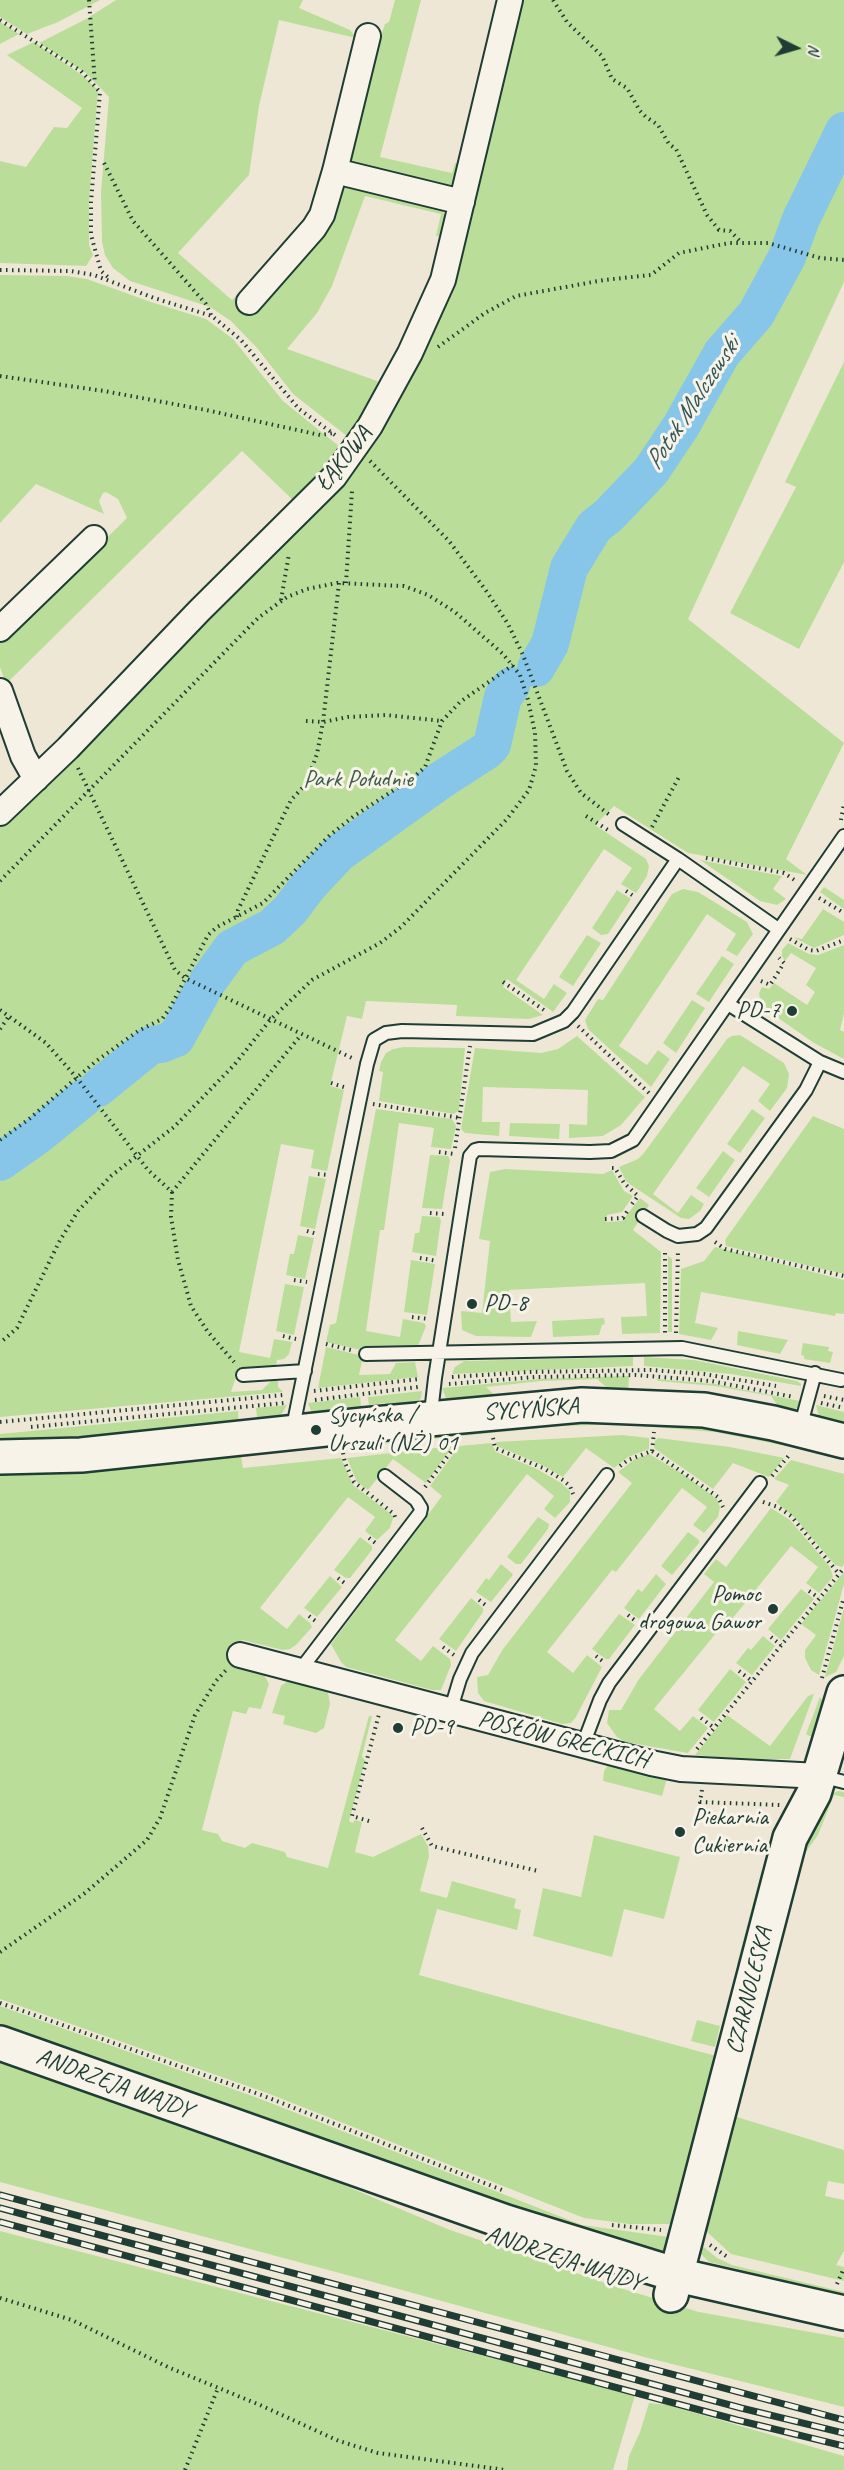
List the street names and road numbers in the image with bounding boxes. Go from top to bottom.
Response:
street label: ŁĄKOWA [310,421,378,497]
street label: SYCYŃSKA [482,1392,580,1428]
street label: POSŁÓW GRECKICH [475,1705,651,1775]
street label: CZARNOLESKA [720,1925,780,2057]
street label: ANDRZEJA WAJDY [32,2043,196,2125]
street label: ANDRZEJA WAJDY [482,2220,646,2298]

